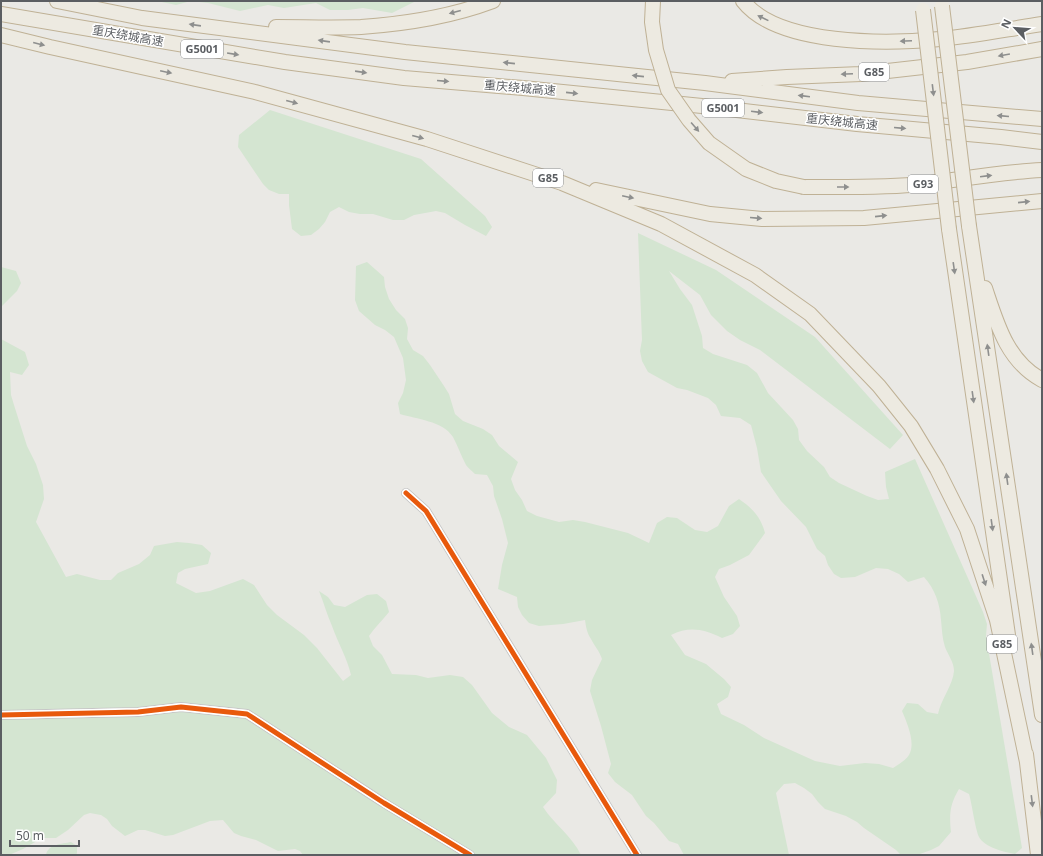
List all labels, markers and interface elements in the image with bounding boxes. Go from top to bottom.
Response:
north arrow [995,8,1035,48]
one-way arrow [449,9,461,15]
one-way arrow [758,15,769,21]
text: N [997,16,1014,31]
street label: 重庆绕城高速 [91,21,165,50]
one-way arrow [189,22,201,28]
one-way arrow [900,37,912,44]
one-way arrow [318,38,330,44]
road number: G5001 [181,40,223,58]
one-way arrow [33,42,45,48]
one-way arrow [227,51,239,57]
one-way arrow [997,53,1010,59]
one-way arrow [503,60,515,66]
road number: G85 [859,63,889,81]
one-way arrow [355,69,367,76]
one-way arrow [160,70,172,76]
one-way arrow [841,71,853,78]
one-way arrow [632,73,644,80]
street label: 重庆绕城高速 [483,76,557,99]
one-way arrow [437,78,449,85]
one-way arrow [929,84,936,96]
one-way arrow [566,90,578,96]
one-way arrow [798,93,810,99]
one-way arrow [286,99,298,105]
road number: G5001 [702,99,744,117]
one-way arrow [751,109,763,115]
street label: 重庆绕城高速 [805,109,879,134]
one-way arrow [997,113,1009,119]
one-way arrow [690,122,700,132]
one-way arrow [894,124,906,131]
one-way arrow [411,134,424,140]
road number: G85 [533,169,563,187]
one-way arrow [980,172,992,179]
road number: G93 [908,175,938,193]
one-way arrow [837,184,850,190]
one-way arrow [622,194,634,200]
one-way arrow [1018,199,1030,205]
one-way arrow [875,213,887,220]
one-way arrow [750,214,762,221]
one-way arrow [951,262,957,274]
one-way arrow [985,344,991,356]
one-way arrow [970,390,976,403]
one-way arrow [1004,473,1010,485]
one-way arrow [989,519,995,531]
one-way arrow [981,574,987,586]
road number: G85 [987,635,1017,653]
one-way arrow [1029,643,1035,655]
one-way arrow [1029,795,1035,807]
scale bar [10,822,79,848]
text: 50 m [16,827,44,844]

